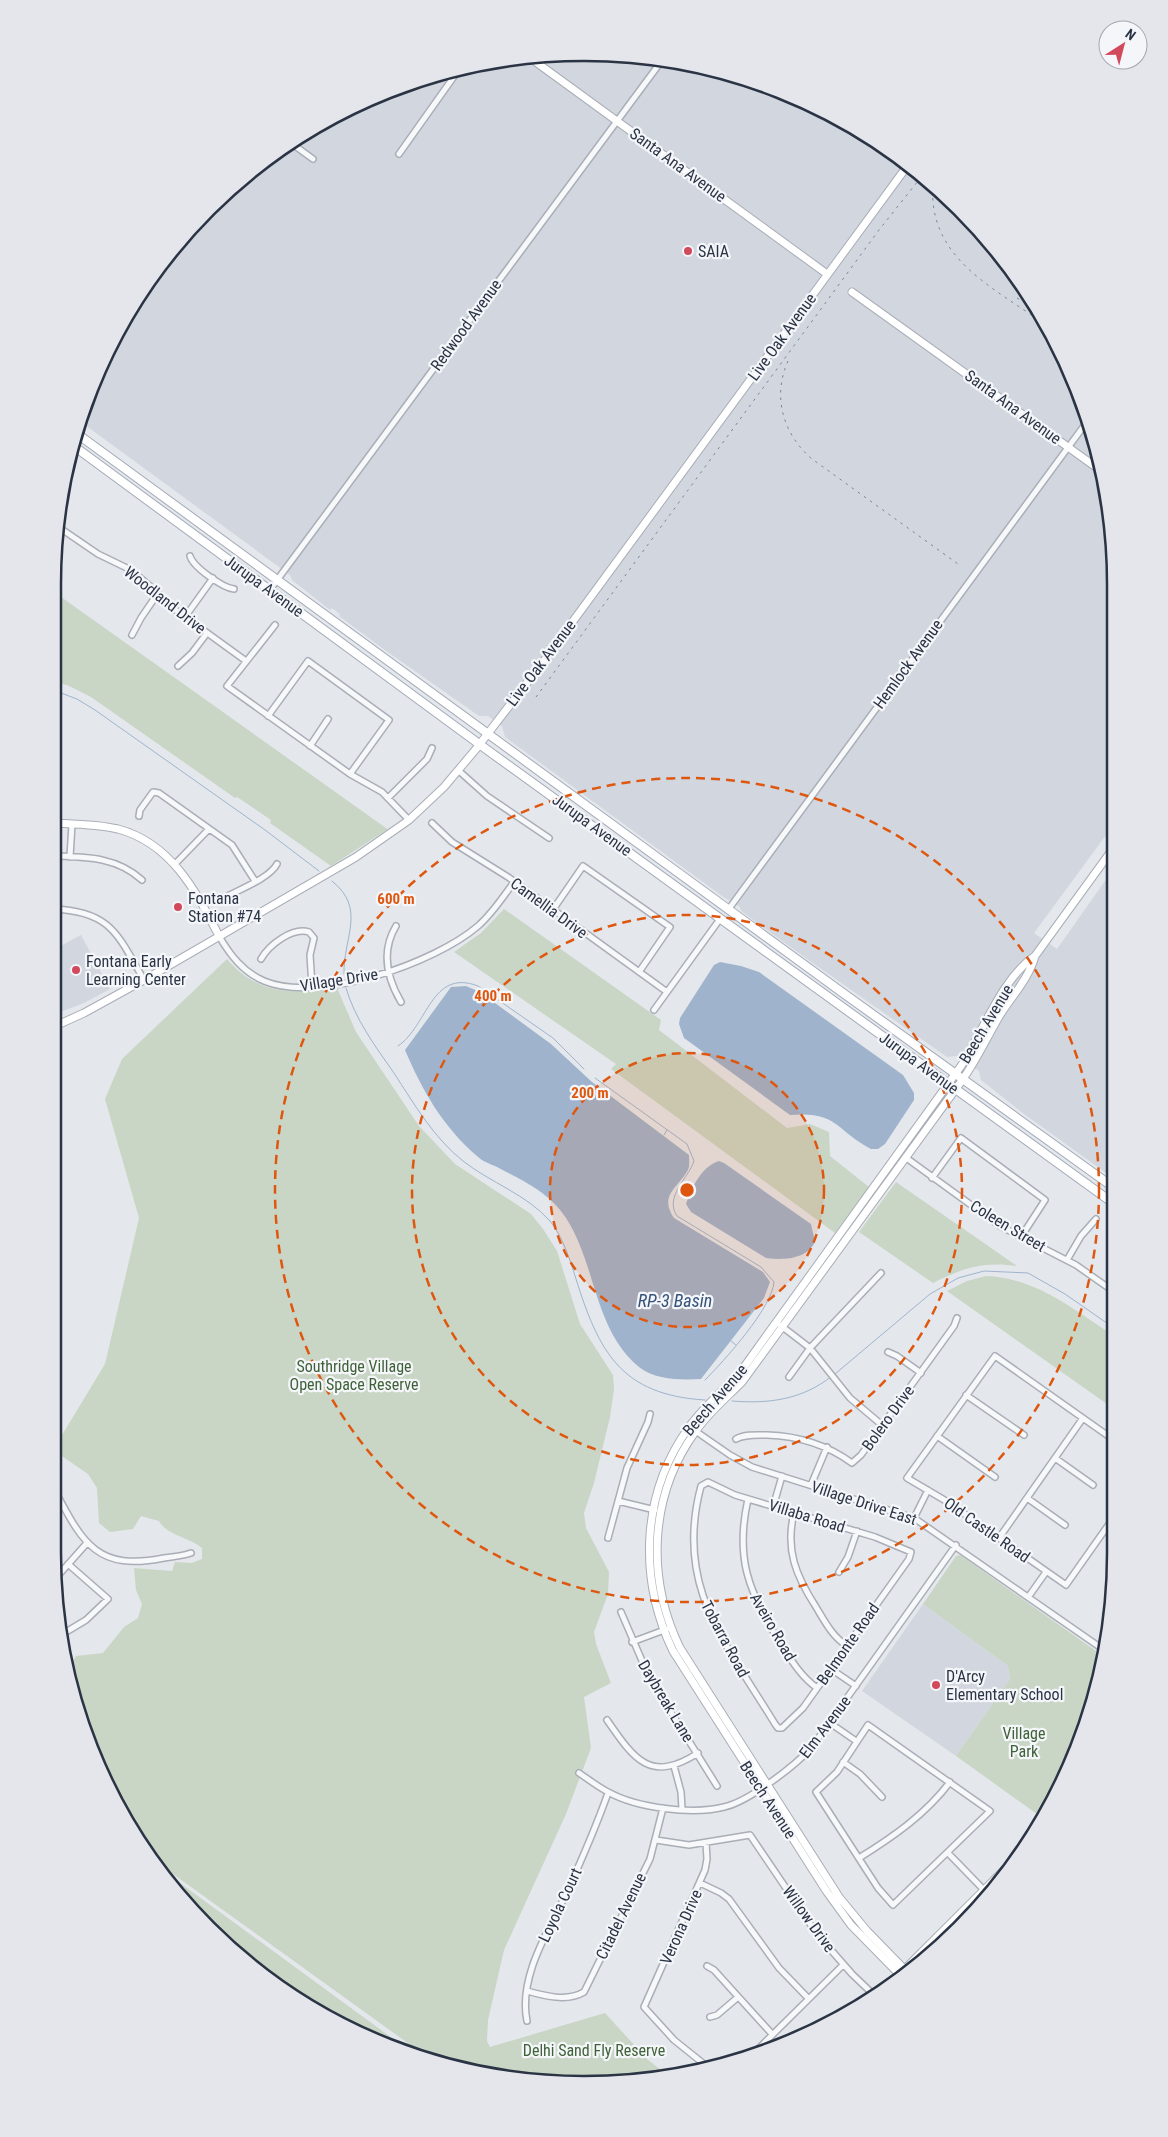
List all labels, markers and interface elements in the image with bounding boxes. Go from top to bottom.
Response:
north arrow [1098,20,1148,70]
text: N [1122,25,1139,43]
street label: Santa Ana Avenue [626,124,730,206]
place label: SAIA [698,242,729,261]
marker: SAIA [682,245,694,257]
street label: Redwood Avenue [427,276,505,374]
street label: Live Oak Avenue [744,290,820,384]
street label: Santa Ana Avenue [961,366,1065,448]
street label: Jurupa Avenue [221,551,307,621]
street label: Woodland Drive [120,562,210,638]
street label: Live Oak Avenue [502,616,580,710]
street label: Hemlock Avenue [869,616,947,712]
street label: Jurupa Avenue [549,790,635,860]
street label: Camellia Drive [507,874,591,942]
place label: Fontana Station #74 [188,889,261,926]
text: 600 m [377,890,415,908]
marker: Fontana Station #74 [172,901,184,913]
place label: Fontana Early Learning Center [86,952,186,989]
marker: Fontana Early Learning Center [70,964,82,976]
street label: Village Drive [299,964,379,996]
street label: Beech Avenue [955,981,1017,1067]
text: 400 m [474,987,512,1005]
street label: Jurupa Avenue [876,1028,962,1098]
text: 200 m [571,1084,609,1102]
centre of rings [678,1181,696,1199]
street label: Coleen Street [967,1196,1049,1256]
water label: RP-3 Basin [638,1290,712,1311]
park label: Southridge Village Open Space Reserve [290,1357,418,1394]
street label: Beech Avenue [679,1360,751,1440]
street label: Bolero Drive [858,1382,918,1454]
street label: Village Drive East [809,1477,919,1529]
street label: Old Castle Road [940,1493,1034,1567]
street label: Villaba Road [766,1495,848,1537]
street label: Aveiro Road [746,1590,800,1664]
street label: Tobarra Road [697,1597,753,1681]
street label: Belmonte Road [813,1599,883,1689]
street label: Daybreak Lane [634,1656,698,1746]
place label: D'Arcy Elementary School [946,1667,1063,1704]
marker: D'Arcy Elementary School [930,1679,942,1691]
street label: Elm Avenue [795,1692,855,1762]
park label: Village Park [1002,1724,1046,1761]
street label: Beech Avenue [736,1758,800,1842]
street label: Loyola Court [534,1865,586,1945]
street label: Citadel Avenue [592,1870,650,1962]
street label: Willow Drive [779,1882,839,1956]
street label: Verona Drive [656,1887,706,1967]
park label: Delhi Sand Fly Reserve [523,2041,665,2060]

